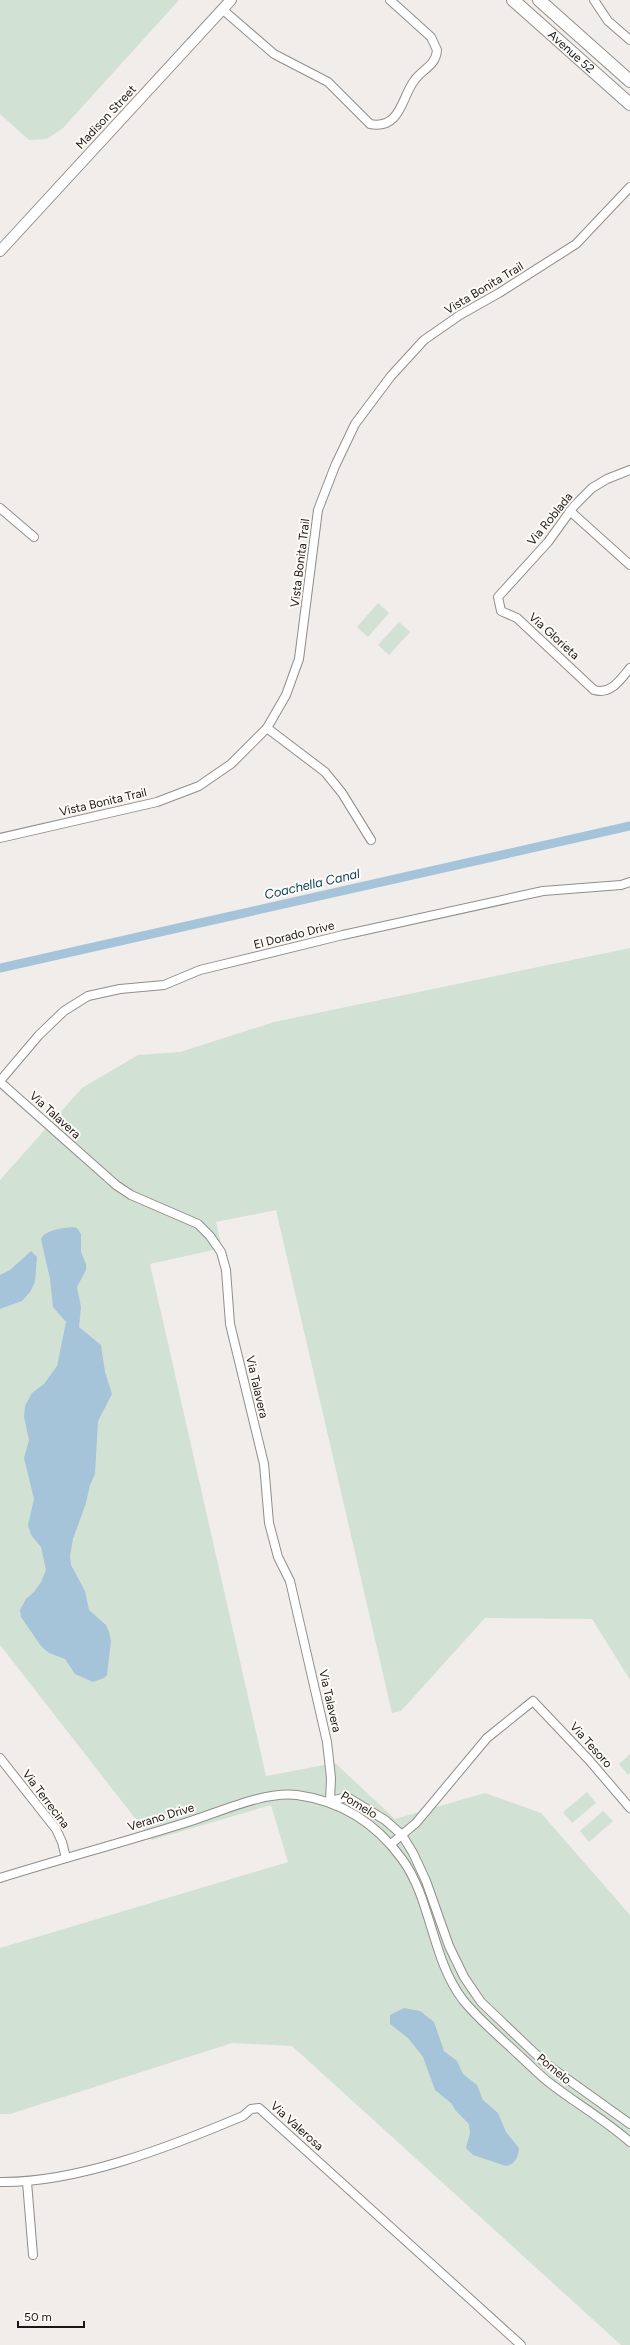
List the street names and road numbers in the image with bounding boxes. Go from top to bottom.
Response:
street label: Avenue 52 [545,28,597,76]
street label: Madison Street [73,82,139,152]
street label: Vista Bonita Trail [442,259,526,317]
street label: Via Roblada [525,490,575,548]
street label: Vista Bonita Trail [288,518,312,608]
street label: Via Glorieta [526,610,582,662]
street label: Vista Bonita Trail [58,785,148,819]
street label: El Dorado Drive [252,918,336,952]
street label: Via Talavera [27,1088,83,1142]
street label: Via Talavera [243,1354,271,1420]
street label: Via Talavera [316,1668,344,1734]
street label: Via Tesoro [567,1719,615,1771]
street label: Via Terrecina [20,1767,72,1831]
street label: Pomelo [338,1789,380,1821]
street label: Verano Drive [126,1800,196,1834]
street label: Pomelo [534,2051,574,2087]
street label: Via Valerosa [268,2099,326,2153]

